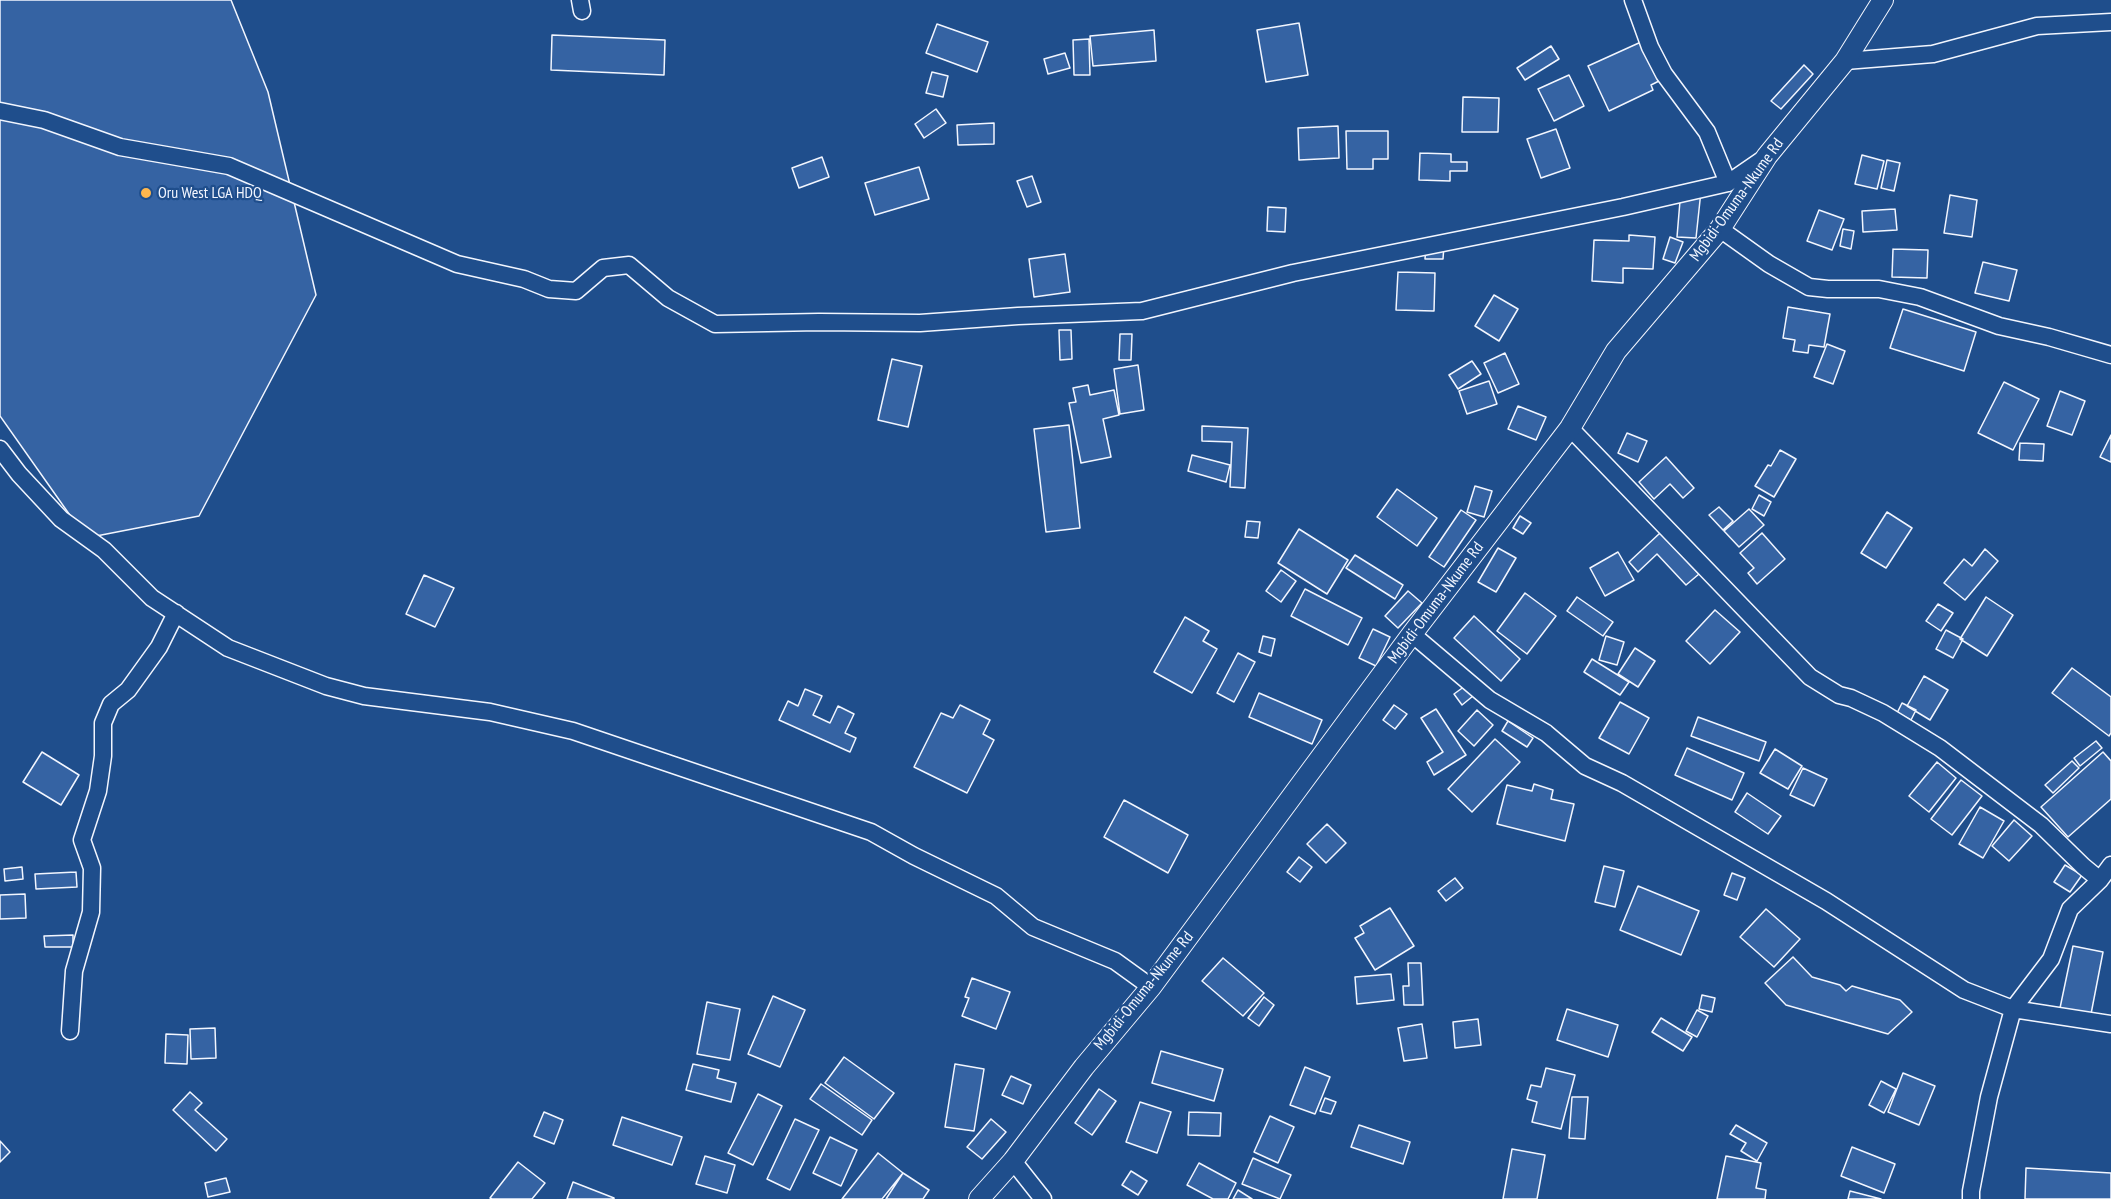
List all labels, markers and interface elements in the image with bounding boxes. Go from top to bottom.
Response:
street label: Mgbidi-Omuma-Nkume Rd [1686,135,1788,265]
place label: Oru West LGA HDQ [158,183,262,203]
marker: Oru West LGA HDQ [139,186,153,200]
street label: Mgbidi-Omuma-Nkume Rd [1384,539,1488,667]
street label: Mgbidi-Omuma-Nkume Rd [1090,928,1198,1054]

